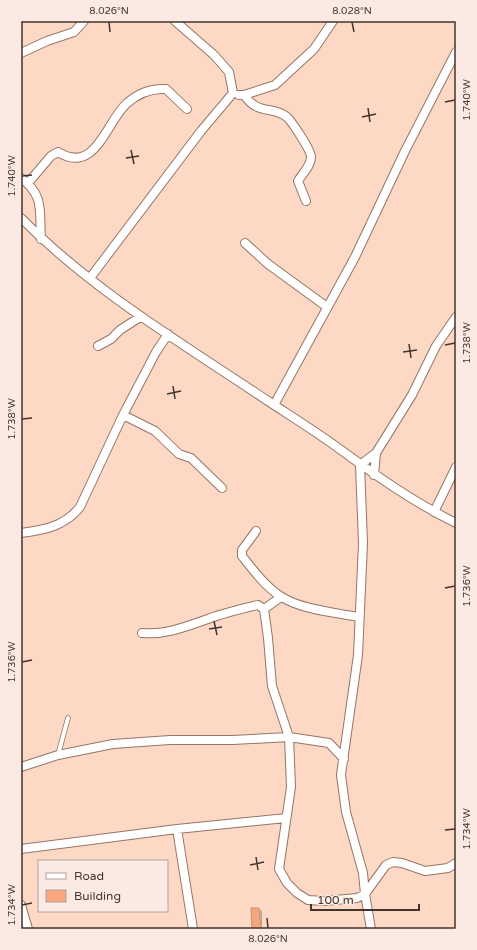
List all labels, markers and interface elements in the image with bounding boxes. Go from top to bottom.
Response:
text: 8.026°N [89,5,129,17]
text: 8.028°N [332,5,372,17]
text: 1.740°W [461,79,473,121]
text: 1.740°W [6,155,18,197]
text: 1.738°W [461,322,473,364]
text: 1.738°W [6,398,18,440]
text: 1.736°W [461,565,473,607]
text: 1.736°W [6,641,18,683]
text: 1.734°W [461,808,473,850]
legend [38,860,168,912]
text: Road [74,869,104,883]
text: 1.734°W [6,884,18,926]
scale bar [311,886,419,912]
text: Building [74,889,121,903]
text: 100 m [317,893,354,907]
text: 8.026°N [248,933,288,945]

